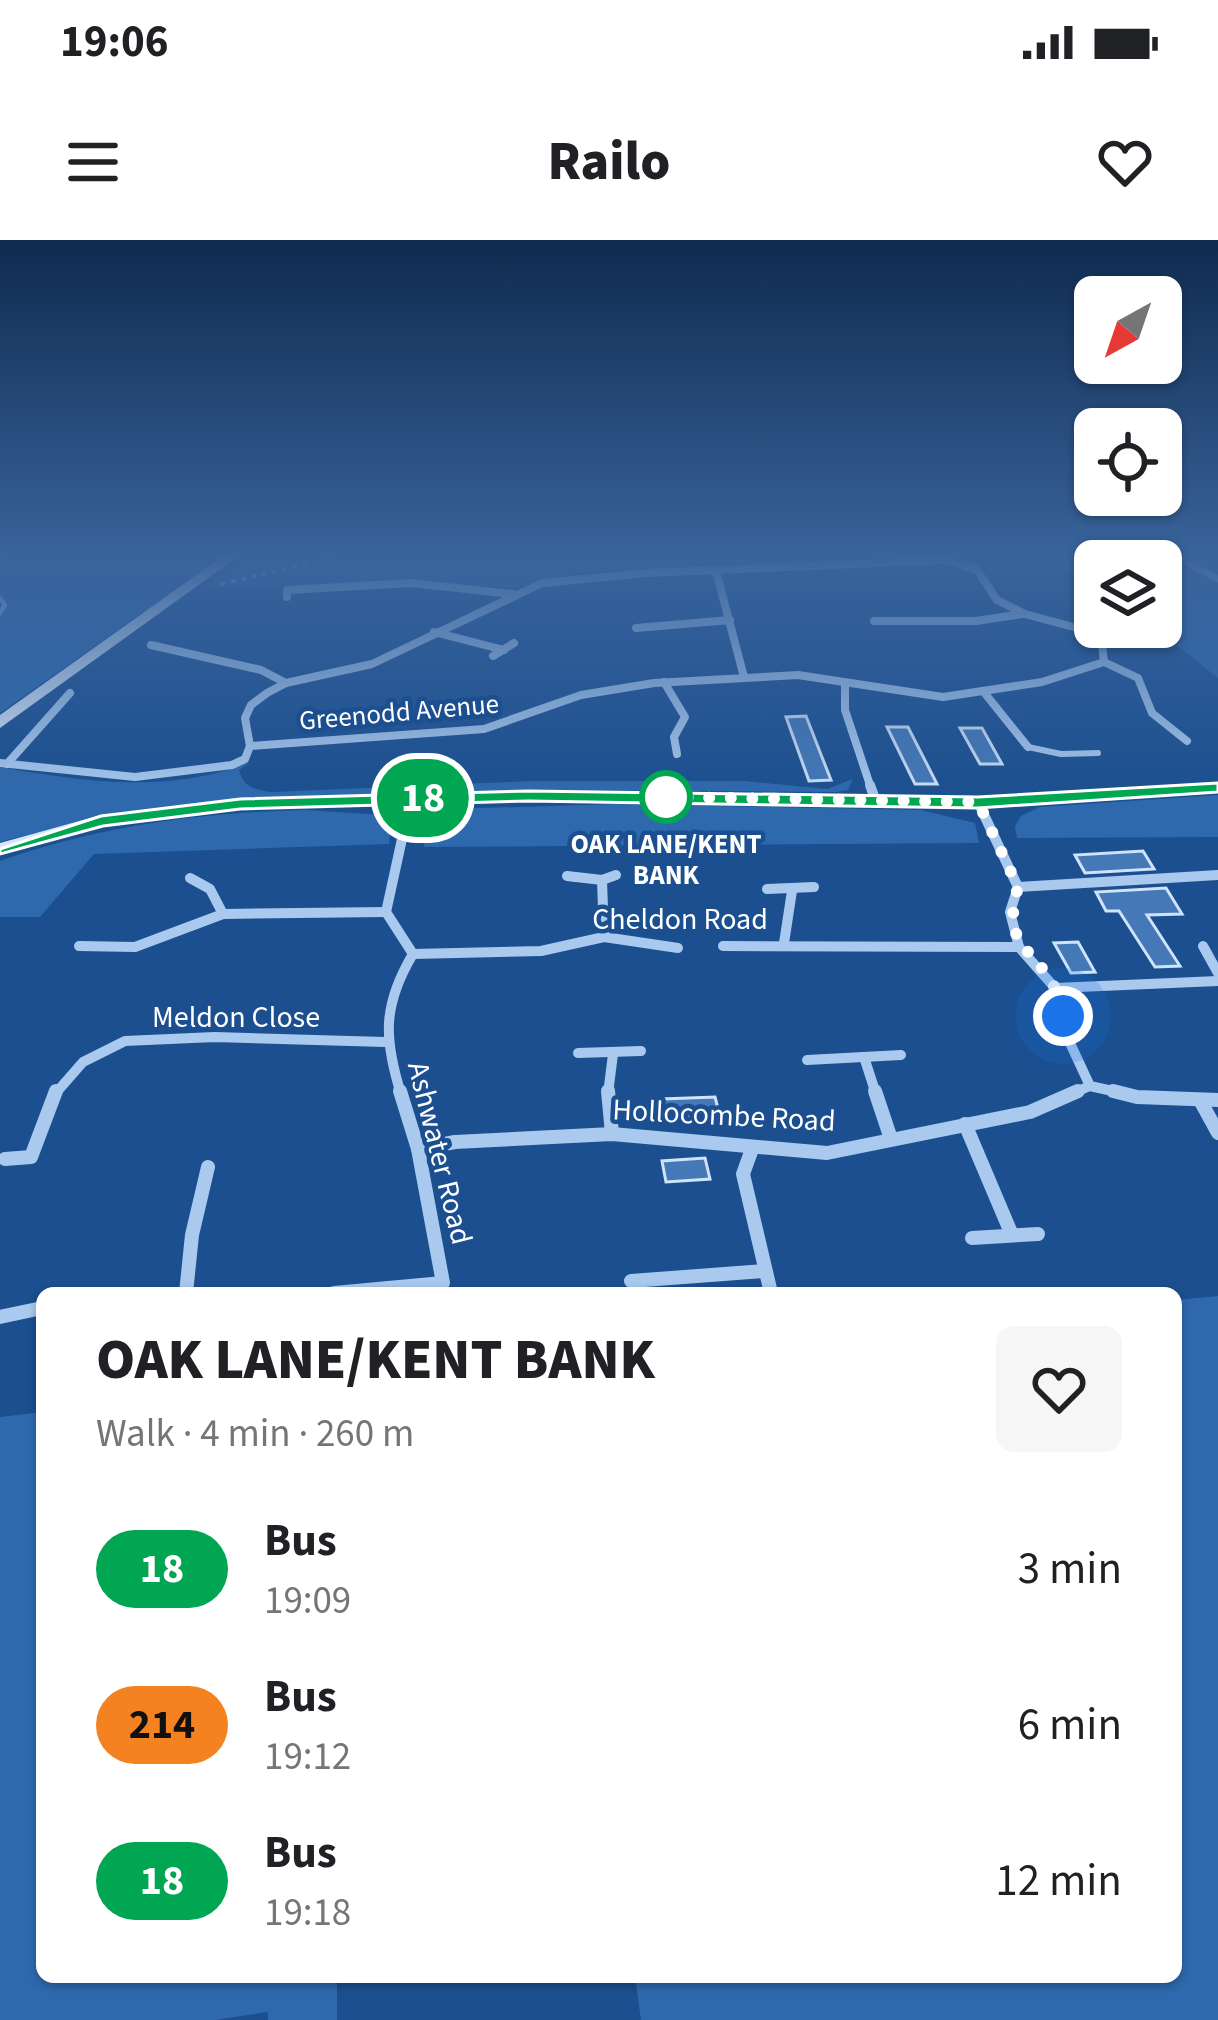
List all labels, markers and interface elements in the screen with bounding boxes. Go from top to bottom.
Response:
text: 19:06 [60,10,169,74]
text: Railo [548,124,670,201]
icon: menu [60,129,126,195]
icon: heart [1092,129,1158,195]
north arrow [1074,276,1182,384]
map controls [1074,276,1182,648]
button: locate [1074,408,1182,516]
button: layers [1074,540,1182,648]
street label: Greenodd Avenue [297,684,501,741]
line badge: 18 [369,759,477,837]
text: 18 [401,768,445,828]
marker: OAK LANE/KENT BANK [641,772,691,822]
place label: OAK LANE/KENT BANK [570,825,762,895]
street label: Cheldon Road [592,898,768,941]
your location [1033,986,1093,1046]
street label: Meldon Close [152,996,320,1039]
street label: Ashwater Road [396,1057,483,1249]
street label: Hollocombe Road [611,1088,837,1143]
text: OAK LANE/KENT BANK [96,1320,655,1401]
button: heart [996,1326,1122,1452]
text: Walk · 4 min · 260 m [96,1406,414,1462]
text: Bus [264,1509,337,1573]
text: 3 min [1018,1537,1122,1601]
text: 18 [140,1539,184,1599]
text: 19:09 [264,1573,351,1629]
text: Bus [264,1665,337,1729]
text: 6 min [1018,1693,1122,1757]
text: 214 [129,1695,195,1755]
text: 19:12 [264,1729,351,1785]
text: Bus [264,1821,337,1885]
text: 12 min [995,1849,1122,1913]
text: 18 [140,1851,184,1911]
text: 19:18 [264,1885,351,1941]

